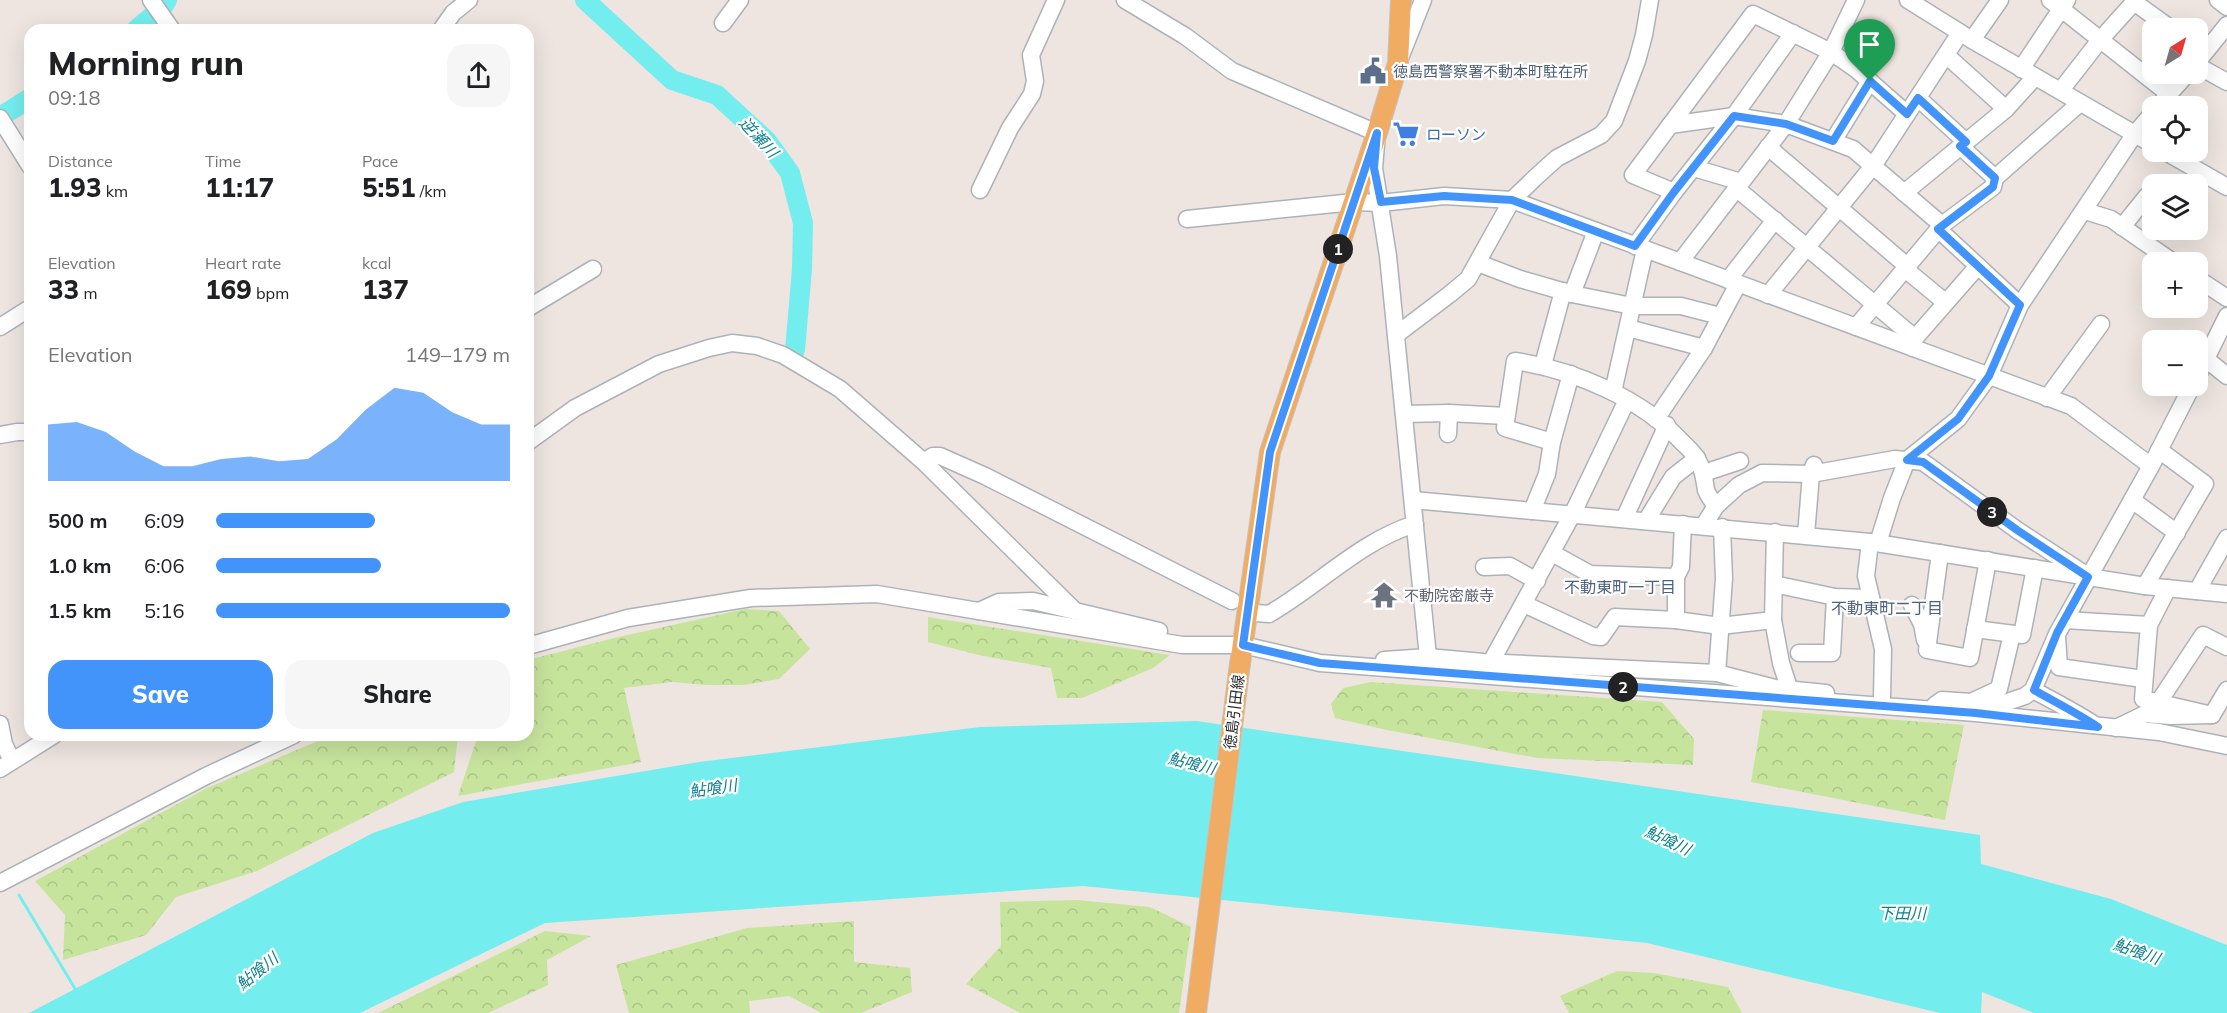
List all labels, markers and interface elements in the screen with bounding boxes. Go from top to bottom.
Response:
north arrow [2142,18,2208,84]
map controls [2142,18,2208,396]
pin [1844,19,1895,81]
icon: arrive [1853,28,1886,61]
text: Morning run [48,42,244,83]
button: share [447,44,510,107]
public building icon: 徳島西警察署不動本町駐在所 [1358,56,1388,86]
place label: 徳島西警察署不動本町駐在所 [1393,62,1588,81]
text: 09:18 [48,85,101,110]
button: locate [2142,96,2208,162]
water label: 逆瀬川 [735,113,784,163]
supermarket icon: ローソン [1391,119,1421,149]
place label: ローソン [1426,125,1486,144]
text: Distance [48,151,113,171]
text: Time [205,151,241,171]
text: Pace [362,151,398,171]
text: 1.93 [48,171,102,204]
text: 11:17 [205,171,274,204]
text: 5:51 [362,171,416,204]
button: layers [2142,174,2208,240]
text: km [102,181,128,201]
text: /km [416,181,447,201]
pin: 1 [1323,234,1353,264]
text: 1 [1333,239,1343,259]
button: + [2142,252,2208,318]
text: Elevation [48,253,116,273]
text: Heart rate [205,253,281,273]
text: kcal [362,253,391,273]
text: 33 [48,273,79,306]
text: 169 [205,273,252,306]
text: 137 [362,273,409,306]
text: m [79,283,97,303]
text: bpm [252,283,289,303]
button: − [2142,330,2208,396]
text: Elevation [48,342,133,367]
text: 149–179 m [405,342,510,367]
pin: 3 [1977,497,2007,527]
text: 3 [1987,502,1997,522]
text: 500 m [48,508,107,533]
text: 6:09 [144,508,185,533]
text: 1.0 km [48,553,111,578]
text: 6:06 [144,553,185,578]
district label: 不動東町一丁目 [1564,577,1676,597]
temple icon: 不動院密厳寺 [1369,580,1399,610]
place label: 不動院密厳寺 [1404,586,1494,605]
text: 1.5 km [48,598,111,623]
text: 5:16 [144,598,185,623]
district label: 不動東町二丁目 [1831,598,1943,618]
button: Save [48,660,273,729]
button: Share [285,660,510,729]
pin: 2 [1608,672,1638,702]
street label: 徳島引田線 [1220,674,1248,750]
text: 2 [1618,677,1628,697]
water label: 鮎喰川 [1166,747,1220,779]
water label: 鮎喰川 [688,774,740,801]
water label: 鮎喰川 [1642,821,1696,860]
water label: 下田川 [1878,903,1928,923]
water label: 鮎喰川 [2111,934,2165,969]
water label: 鮎喰川 [232,947,283,994]

